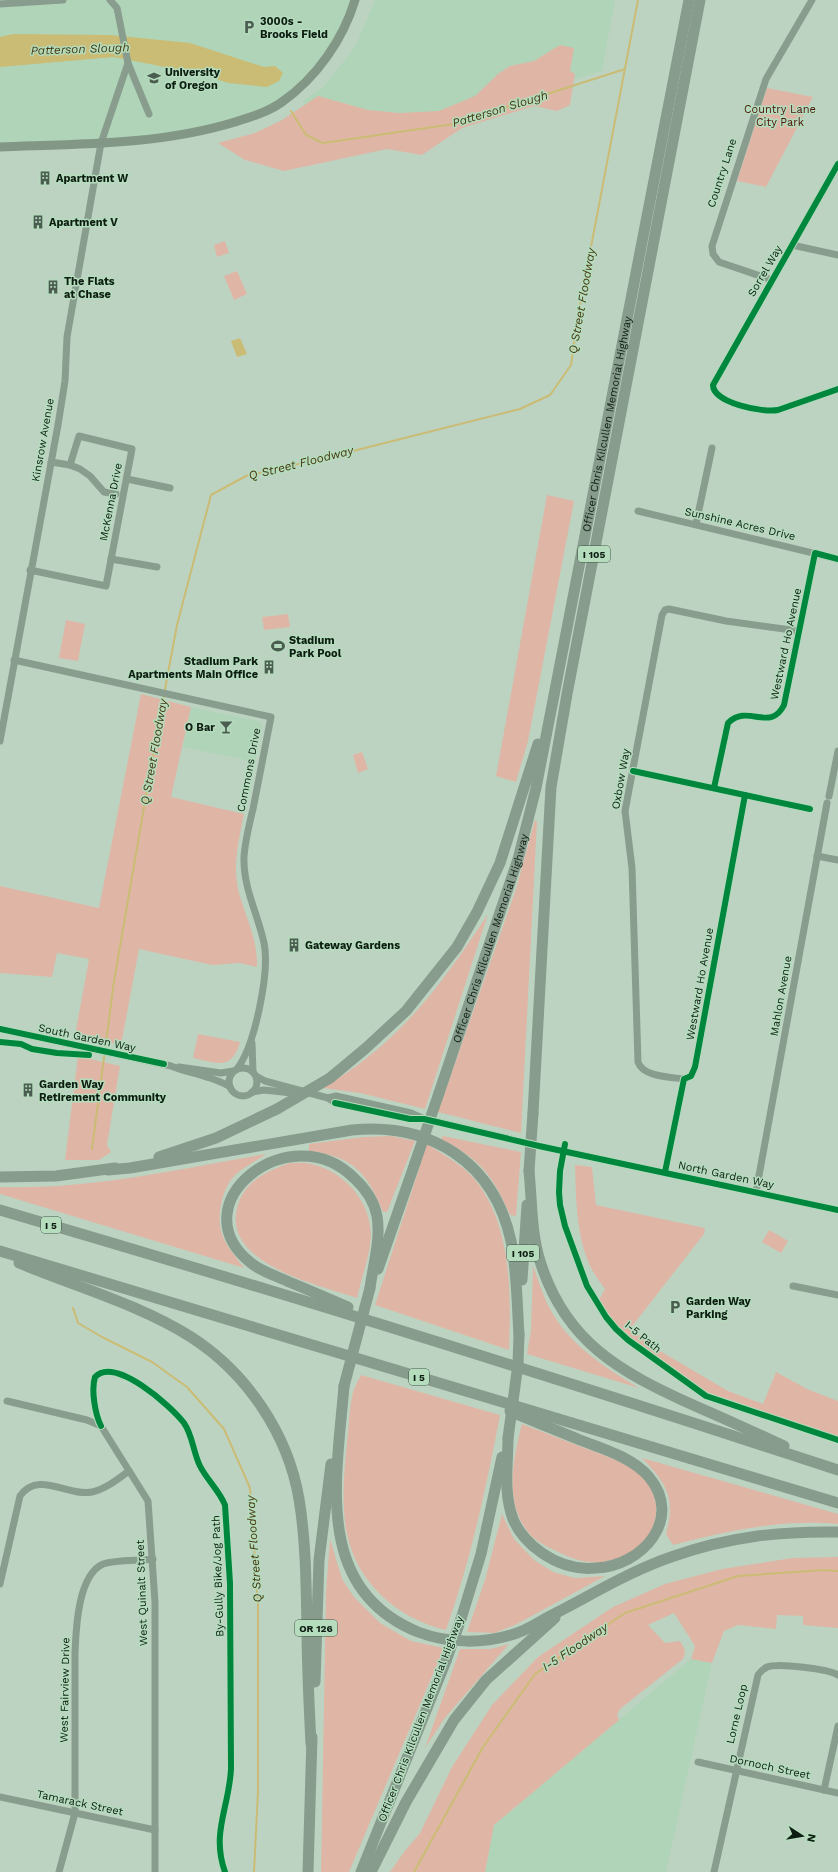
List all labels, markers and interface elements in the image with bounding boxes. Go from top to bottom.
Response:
place label: 3000s - Brooks Field [260,15,328,41]
parking icon: 3000s - Brooks Field [241,19,257,35]
water label: Patterson Slough [30,40,130,58]
place label: University of Oregon [165,66,221,92]
school or university icon: University of Oregon [146,70,162,86]
water label: Patterson Slough [451,88,549,130]
park label: Country Lane City Park [744,103,816,129]
street label: Country Lane [705,137,739,209]
building icon: Apartment W [37,170,53,186]
place label: Apartment W [56,172,128,185]
building icon: Apartment V [30,214,46,230]
place label: Apartment V [49,216,118,229]
street label: Sorrel Way [745,243,785,299]
water label: Q Street Floodway [566,246,598,355]
place label: The Flats at Chase [64,275,115,301]
building icon: The Flats at Chase [45,279,61,295]
street label: Officer Chris Kilcullen Memorial Highway [579,315,634,533]
street label: Kinsrow Avenue [29,397,57,483]
water label: Q Street Floodway [247,443,356,483]
street label: McKenna Drive [97,462,125,542]
street label: Sunshine Acres Drive [683,505,797,543]
road number: I 105 [578,546,610,562]
street label: Westward Ho Avenue [768,587,804,701]
place label: Stadium Park Pool [289,634,342,660]
sports icon: Stadium Park Pool [270,638,286,654]
place label: Stadium Park Apartments Main Office [128,655,258,681]
building icon: Stadium Park Apartments Main Office [261,659,277,675]
water label: Q Street Floodway [138,697,170,806]
bar icon: O Bar [218,719,234,735]
place label: O Bar [185,721,215,734]
street label: Commons Drive [234,727,264,813]
street label: Oxbow Way [609,747,633,810]
street label: Officer Chris Kilcullen Memorial Highway [450,832,531,1045]
street label: Westward Ho Avenue [684,927,716,1041]
building icon: Gateway Gardens [286,937,302,953]
place label: Gateway Gardens [305,939,400,952]
street label: Mahlon Avenue [768,955,794,1037]
street label: South Garden Way [37,1021,137,1055]
place label: Garden Way Retirement Community [39,1078,167,1104]
building icon: Garden Way Retirement Community [20,1082,36,1098]
street label: North Garden Way [677,1158,775,1192]
road number: I 5 [41,1217,61,1233]
road number: I 105 [507,1245,539,1261]
place label: Garden Way Parking [686,1295,752,1321]
parking icon: Garden Way Parking [667,1299,683,1315]
street label: I-5 Path [622,1318,664,1356]
road number: I 5 [409,1369,429,1385]
water label: Q Street Floodway [243,1494,265,1603]
street label: By-Gully Bike/Jog Path [209,1515,227,1637]
street label: West Quinalt Street [134,1539,150,1646]
street label: Officer Chris Kilcullen Memorial Highway [376,1614,466,1824]
water label: I-5 Floodway [540,1619,611,1674]
road number: OR 126 [295,1620,337,1636]
street label: West Fairview Drive [58,1637,72,1743]
street label: Lorne Loop [724,1683,750,1745]
street label: Dornoch Street [728,1752,812,1782]
street label: Tamarack Street [36,1787,125,1819]
north arrow [782,1816,822,1856]
text: N [804,1833,818,1843]

